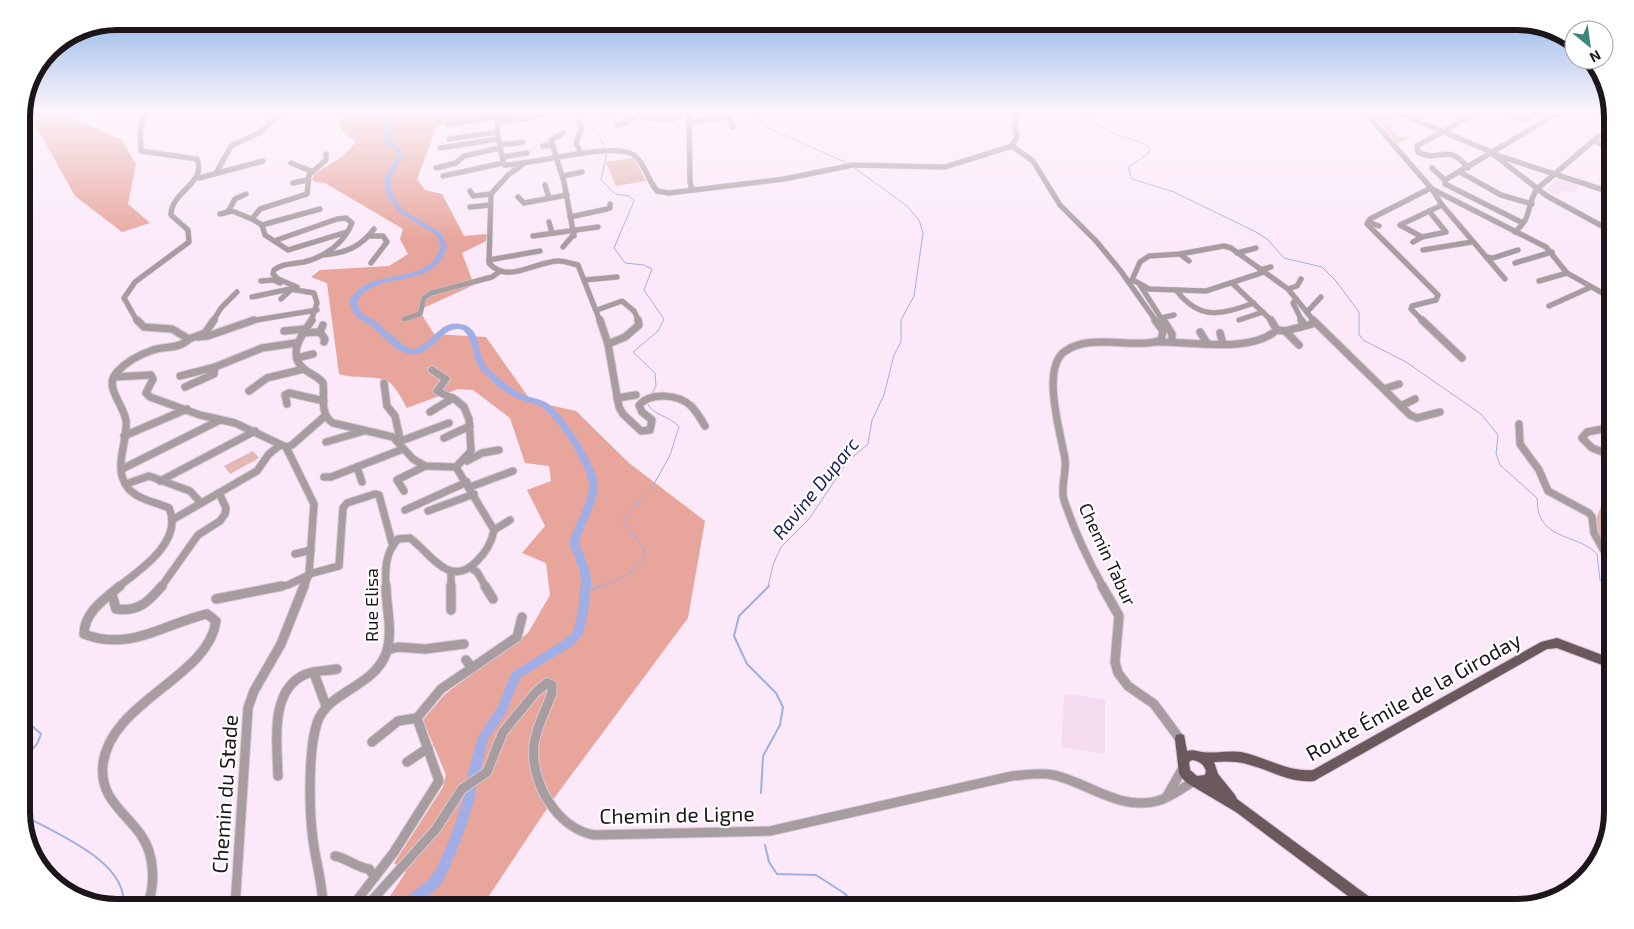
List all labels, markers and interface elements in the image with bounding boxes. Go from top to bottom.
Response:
north arrow [1564,20,1614,70]
text: N [1587,47,1604,67]
water label: Ravine Duparc [767,432,863,544]
street label: Chemin Tabur [1075,499,1141,609]
street label: Rue Elisa [360,568,382,642]
street label: Route Émile de la Giroday [1301,626,1525,766]
street label: Chemin du Stade [206,714,242,874]
street label: Chemin de Ligne [599,800,755,828]

